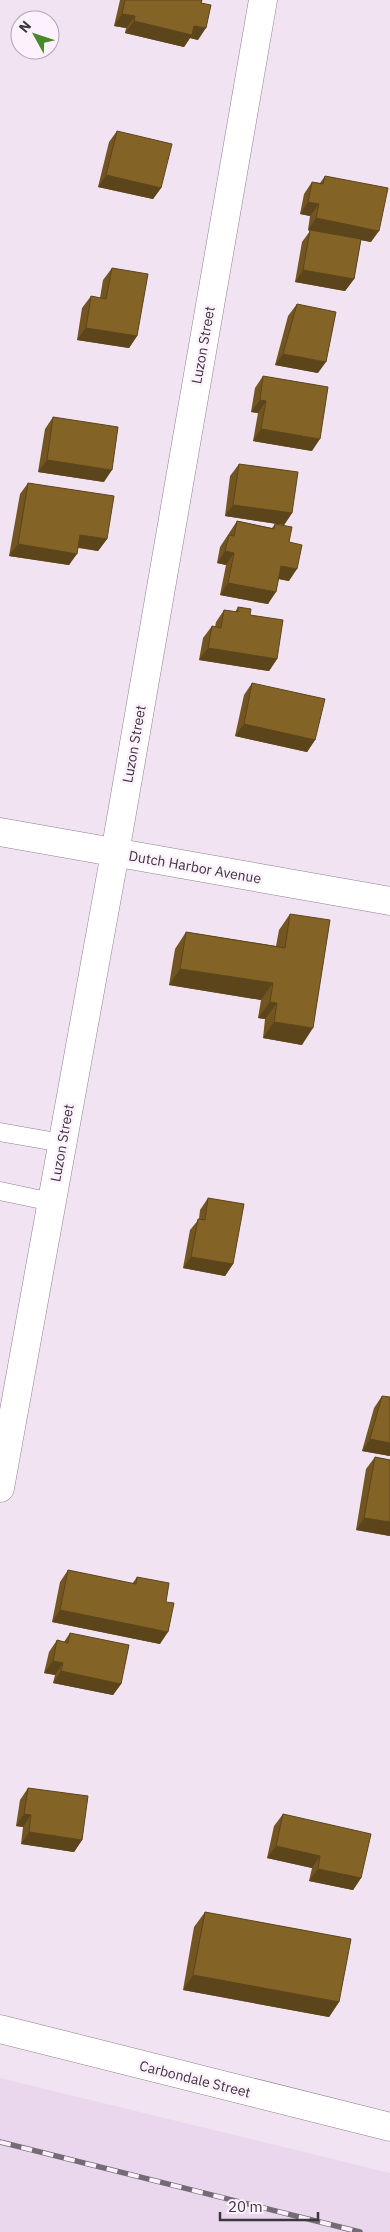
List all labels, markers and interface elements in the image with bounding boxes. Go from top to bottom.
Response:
north arrow [10,10,60,60]
text: N [15,17,35,36]
street label: Luzon Street [187,305,219,385]
street label: Luzon Street [118,704,150,784]
street label: Dutch Harbor Avenue [127,846,263,888]
street label: Luzon Street [46,1103,78,1183]
street label: Carbondale Street [138,2056,253,2102]
scale bar [220,2190,318,2222]
text: 20 m [228,2197,263,2216]

